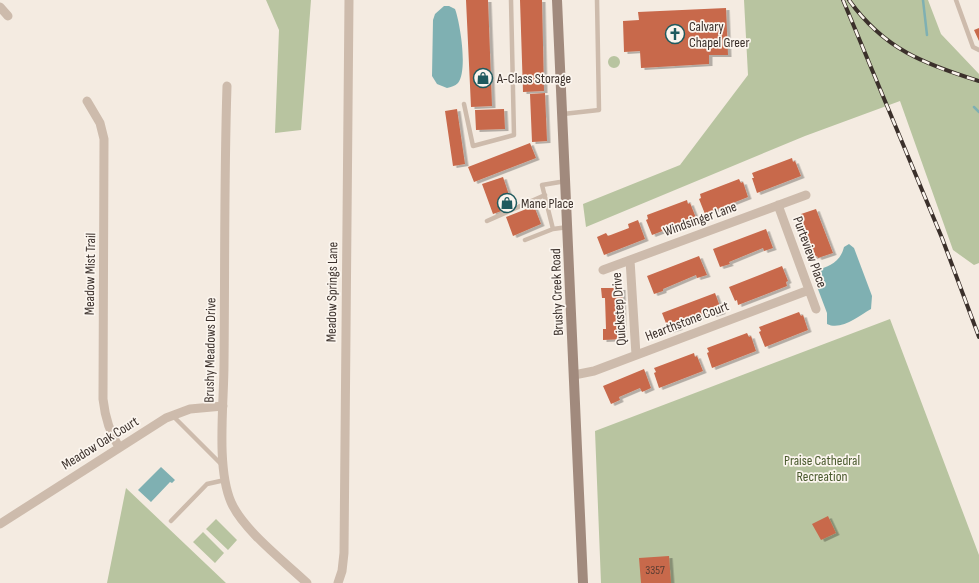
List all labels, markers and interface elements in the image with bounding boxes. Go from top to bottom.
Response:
place label: Calvary Chapel Greer [689,18,750,51]
church icon: Calvary Chapel Greer [664,23,686,45]
shop icon: A-Class Storage [472,67,494,89]
place label: A-Class Storage [496,70,571,87]
shop icon: Mane Place [496,192,518,214]
place label: Mane Place [521,195,574,212]
street label: Windsinger Lane [661,198,739,240]
street label: Purteview Place [789,214,831,290]
street label: Meadow Mist Trail [81,233,99,315]
street label: Meadow Springs Lane [323,242,341,342]
street label: Brushy Creek Road [547,248,567,336]
street label: Quickstep Drive [608,272,630,346]
street label: Brushy Meadows Drive [201,297,219,403]
street label: Hearthstone Court [643,297,731,345]
street label: Meadow Oak Court [58,413,142,473]
park label: Praise Cathedral Recreation [784,452,860,485]
house number: 3357 [645,563,665,578]

